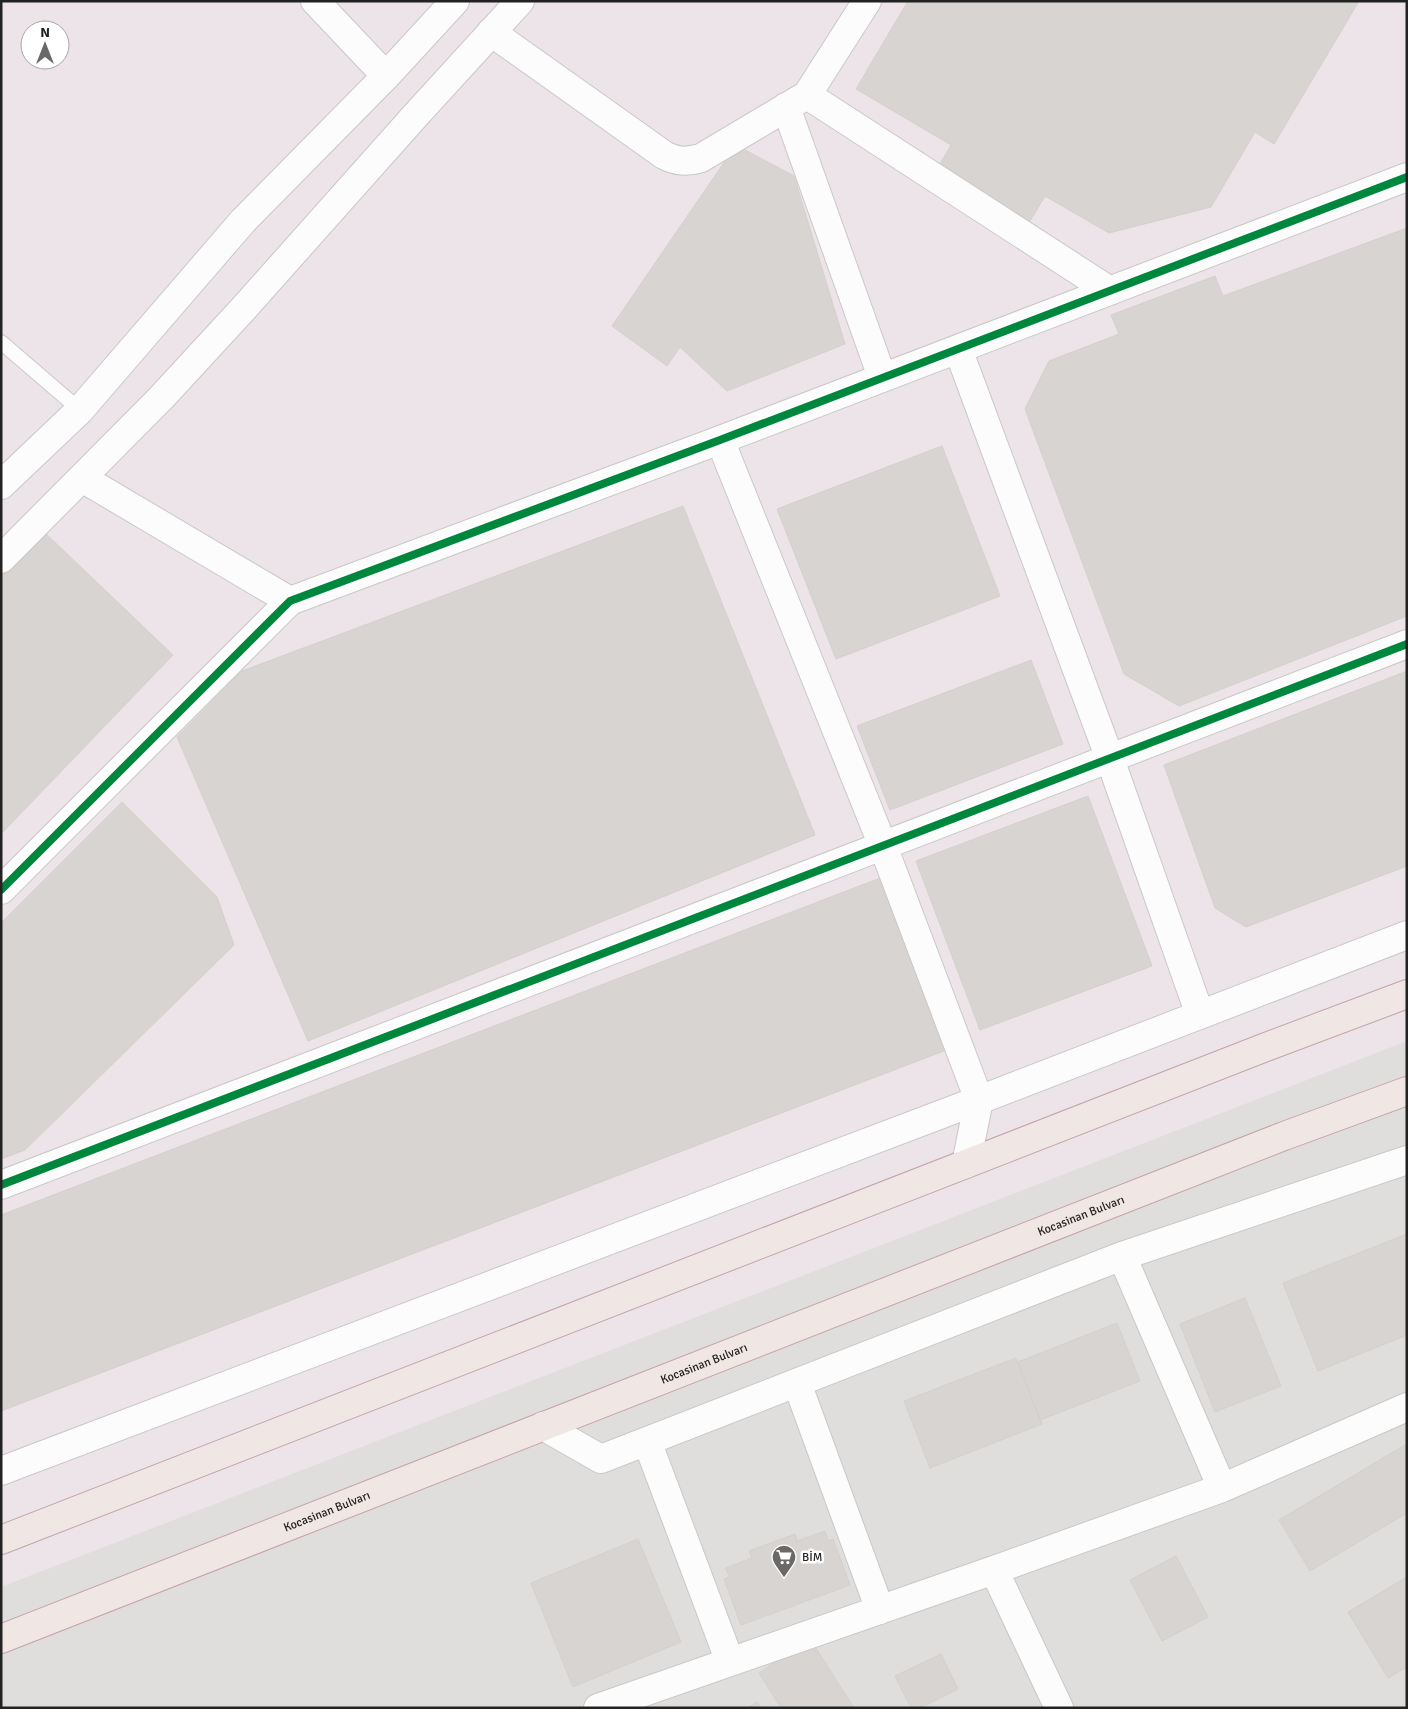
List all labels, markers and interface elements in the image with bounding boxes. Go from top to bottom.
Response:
north arrow [20,20,70,70]
text: N [40,24,50,41]
street label: Kocasinan Bulvarı [1036,1192,1127,1240]
street label: Kocasinan Bulvarı [659,1340,750,1388]
street label: Kocasinan Bulvarı [281,1488,373,1535]
supermarket icon: BİM [771,1544,797,1578]
place label: BİM [802,1550,822,1565]

